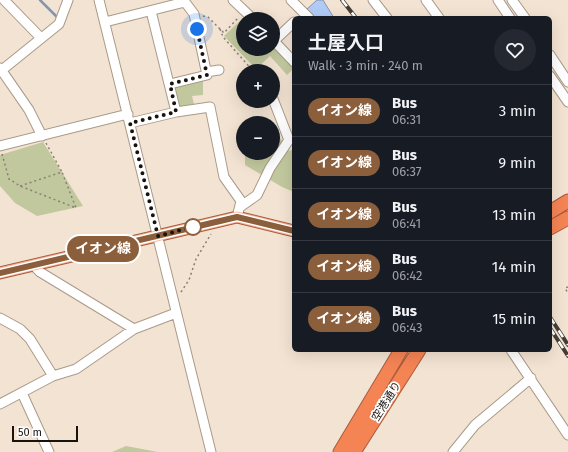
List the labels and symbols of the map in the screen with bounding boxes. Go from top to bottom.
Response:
your location [187,19,207,39]
unlabelled marker [184,218,202,236]
line badge: イオン線 [75,236,131,262]
street label: 空港通り [369,379,404,423]
scale bar [12,424,78,443]

